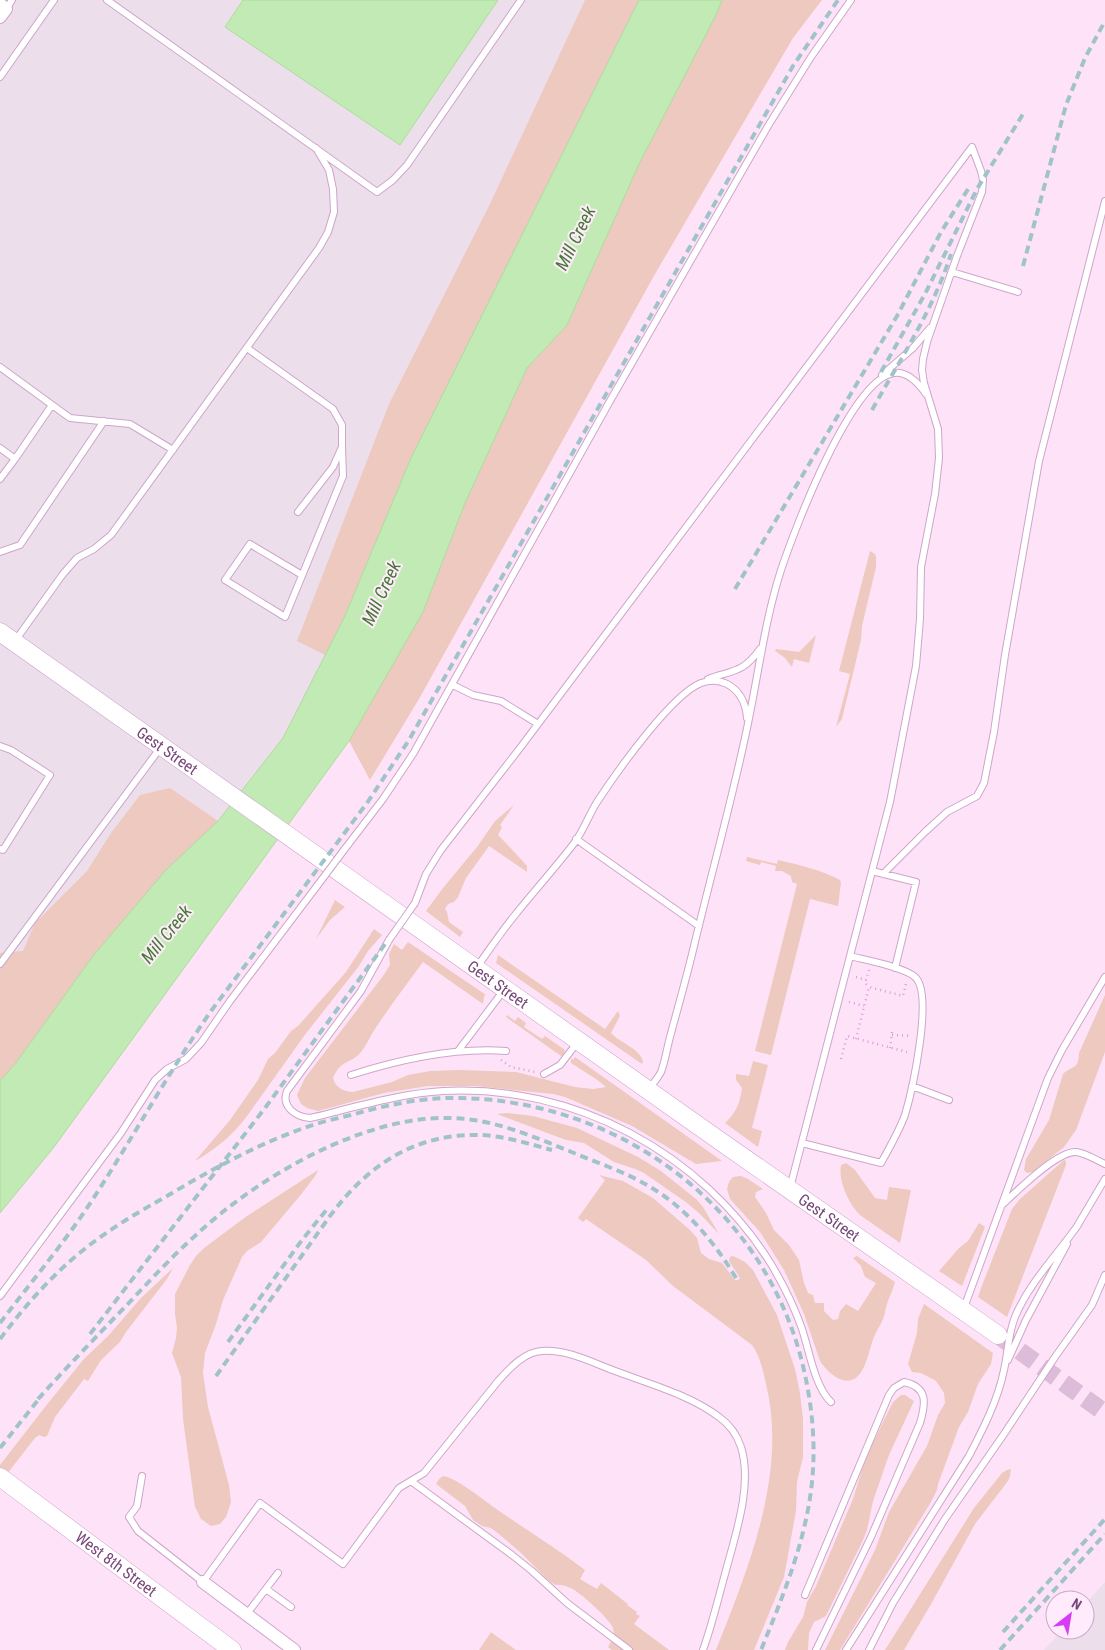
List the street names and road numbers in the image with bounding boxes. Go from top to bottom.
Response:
street label: Gest Street [133,722,202,778]
street label: Gest Street [464,956,532,1012]
street label: Gest Street [795,1189,864,1245]
street label: West 8th Street [72,1527,161,1600]

